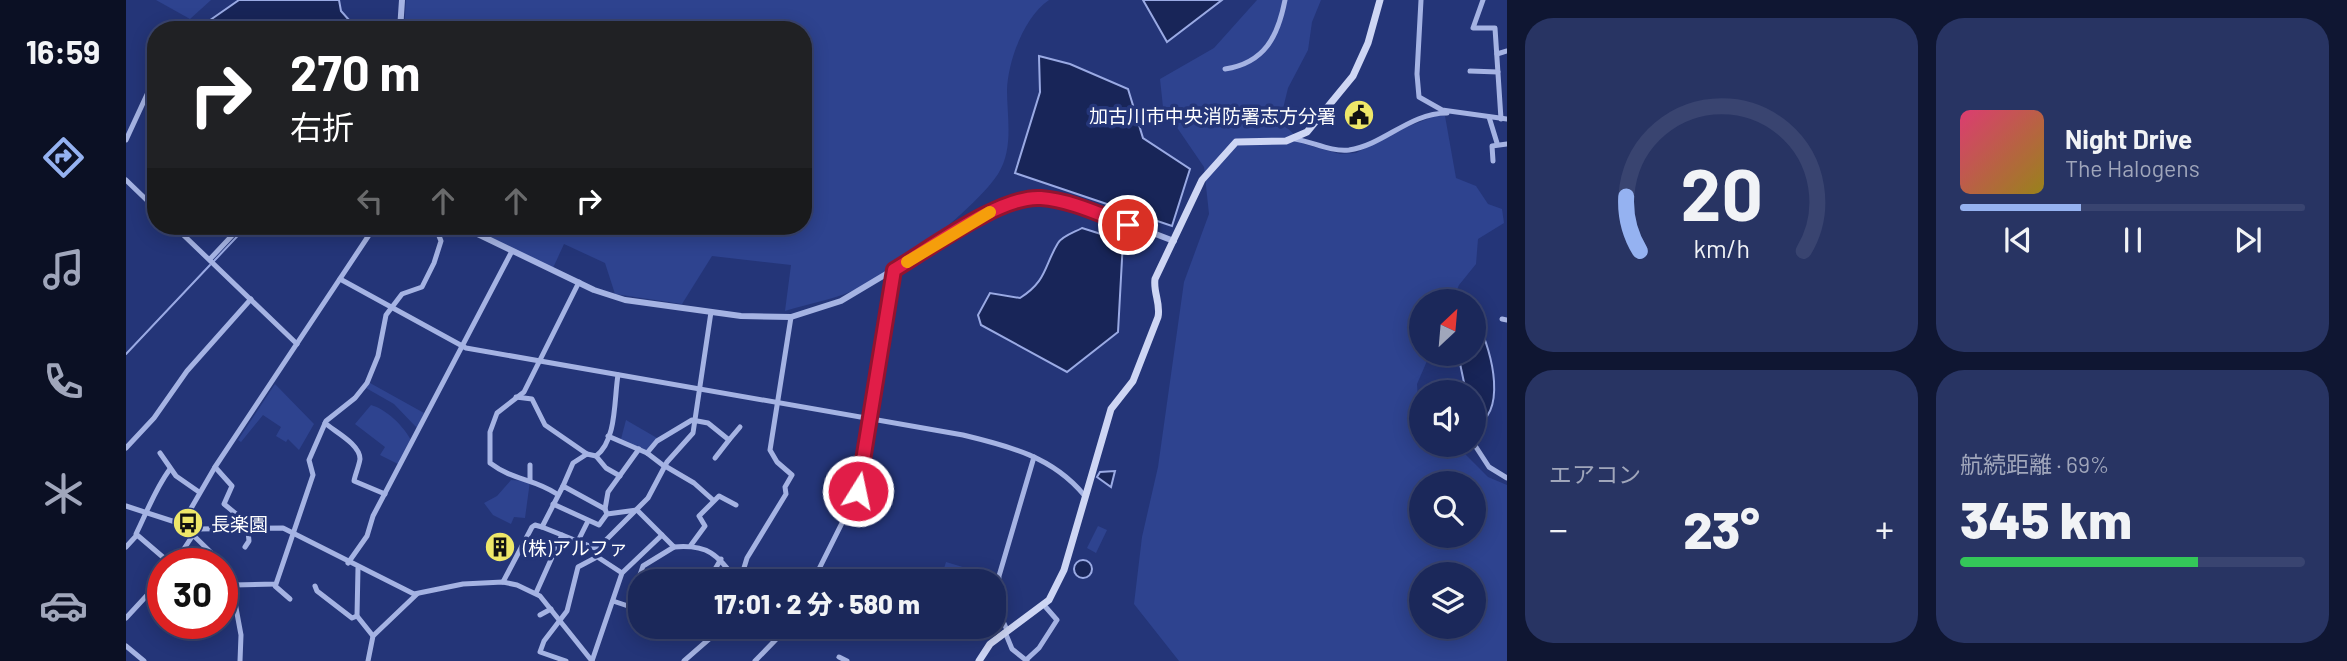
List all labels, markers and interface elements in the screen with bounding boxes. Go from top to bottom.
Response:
text: 16:59 [26,32,100,70]
text: 270 m [290,42,420,101]
icon: right [175,49,266,140]
public building icon: 加古川市中央消防署志方分署 [1342,98,1376,132]
place label: 加古川市中央消防署志方分署 [1089,104,1336,127]
text: 右折 [290,107,354,145]
text: Night Drive [2065,123,2192,154]
icon: directions [39,133,88,182]
text: 20 [1680,148,1763,236]
text: The Halogens [2065,154,2200,182]
icon: left [351,182,389,220]
icon: ahead [424,182,462,220]
icon: ahead [497,182,535,220]
icon: right [570,182,608,220]
pin [1098,195,1158,255]
icon: arrive [1109,206,1147,244]
icon: previous [1999,221,2037,259]
icon: pause [2114,221,2152,259]
icon: next [2229,221,2267,259]
text: km/h [1693,233,1750,263]
icon: music [39,245,88,294]
north arrow [1409,289,1486,366]
map controls [1409,289,1486,639]
icon: phone [39,357,88,406]
button: sound [1409,380,1486,457]
text: 航続距離 · 69% [1960,450,2109,478]
position arrow [821,454,895,528]
text: エアコン [1549,460,1641,488]
icon: climate [39,469,88,518]
button: search [1409,471,1486,548]
text: 345 km [1960,487,2132,549]
text: 23° [1683,497,1760,559]
text: − [1549,505,1568,551]
text: + [1875,505,1894,551]
bus stop icon: 長楽園 [171,506,205,540]
place label: 長楽園 [211,512,268,535]
building icon: (株)アルファ [483,530,517,564]
place label: (株)アルファ [522,536,628,559]
speed limit sign: 30 [147,548,238,639]
button: layers [1409,562,1486,639]
icon: car [39,581,88,630]
text: 17:01 · 2 分 · 580 m [714,588,920,619]

